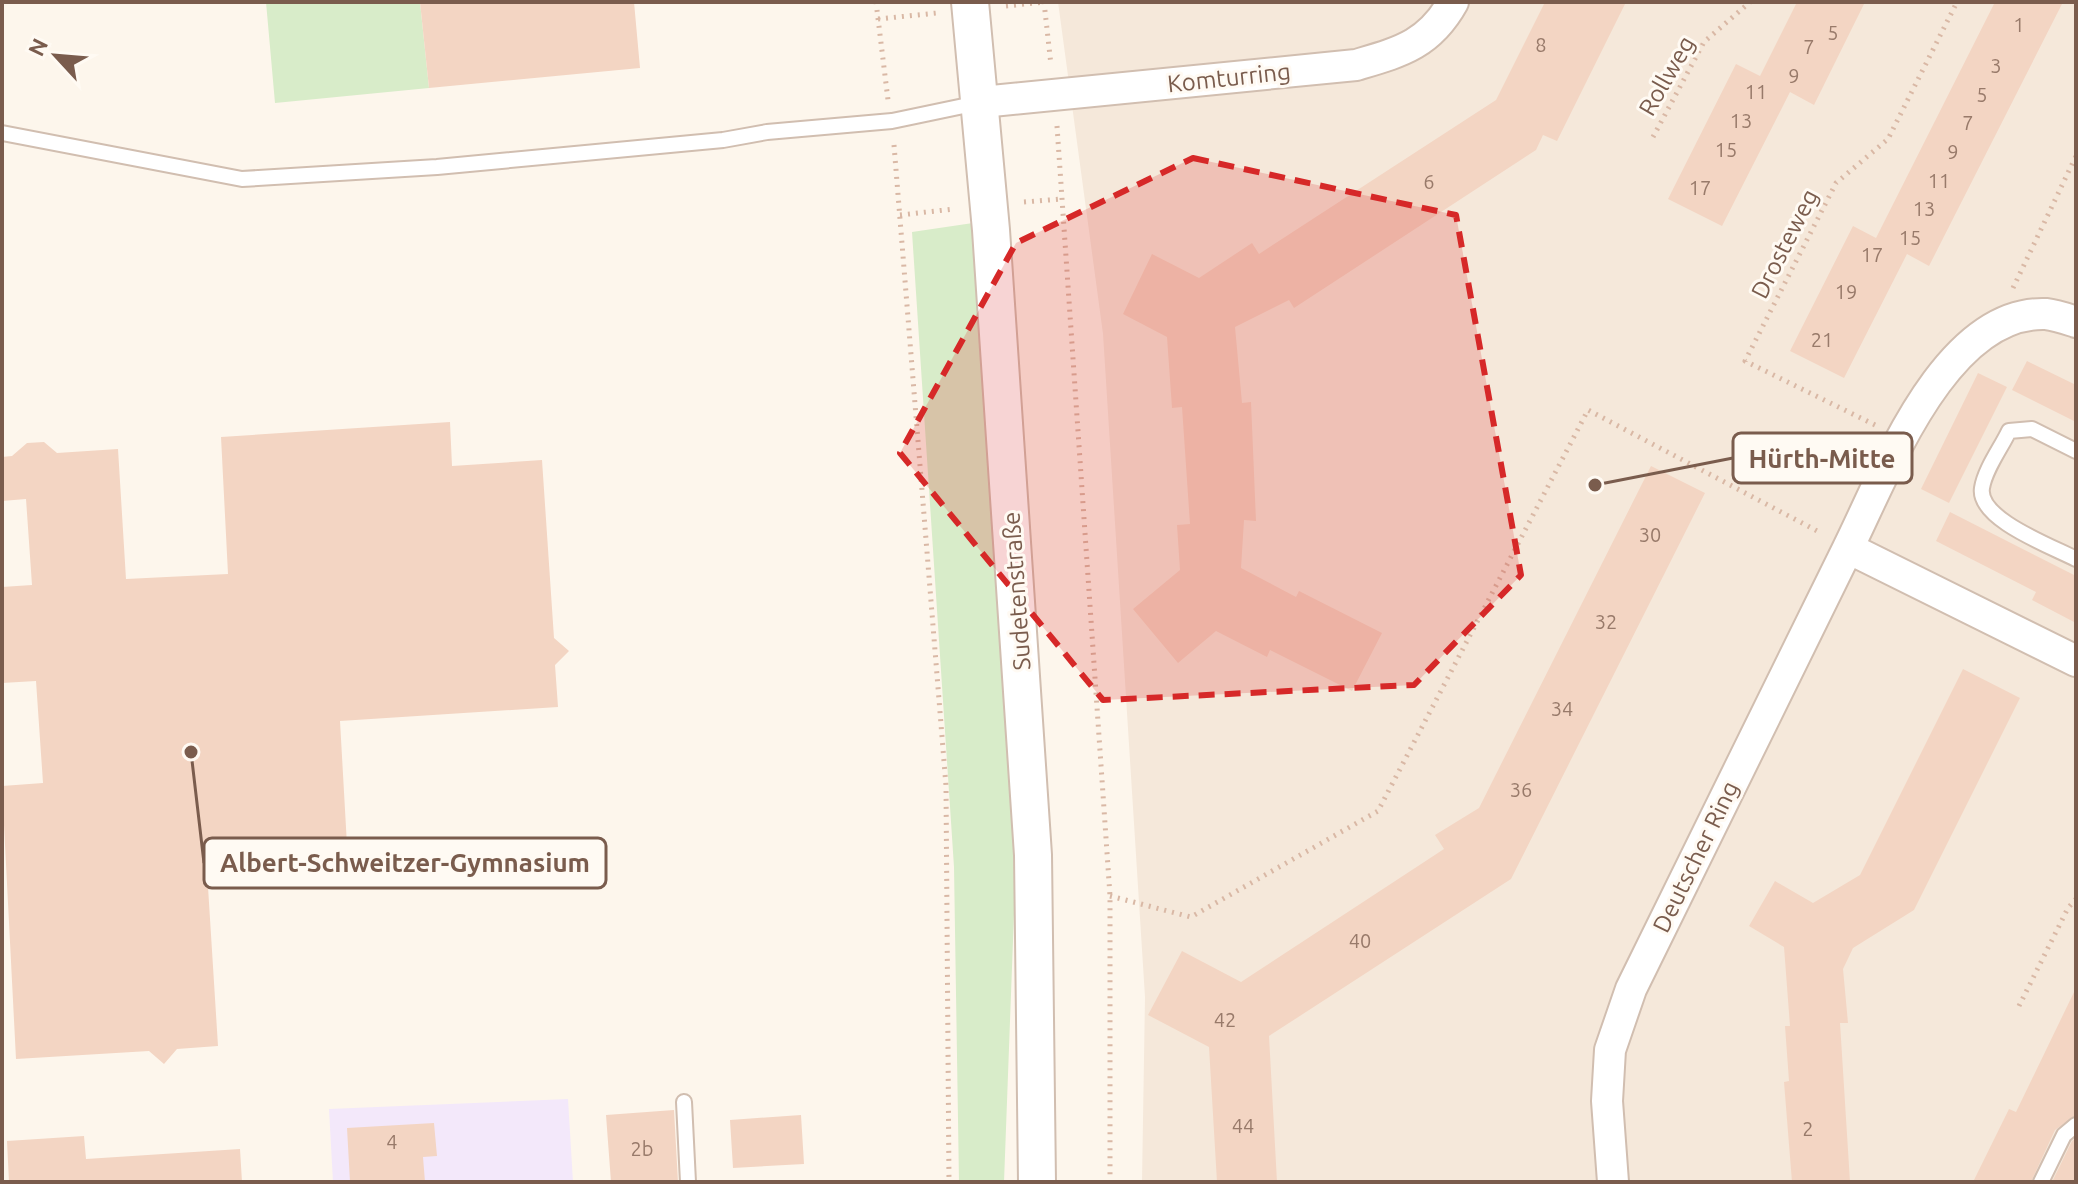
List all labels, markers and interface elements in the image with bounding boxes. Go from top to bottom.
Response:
house number: 1 [2013,13,2025,36]
north arrow [16,16,96,96]
house number: 5 [1827,21,1839,44]
street label: Rollweg [1633,31,1700,120]
house number: 8 [1535,33,1547,56]
text: N [23,34,52,60]
house number: 7 [1803,35,1815,58]
house number: 3 [1990,54,2002,77]
street label: Komturring [1166,58,1292,97]
house number: 9 [1788,64,1800,87]
house number: 11 [1745,80,1767,103]
house number: 5 [1976,83,1988,106]
house number: 13 [1730,109,1752,132]
house number: 7 [1962,111,1974,134]
house number: 15 [1715,138,1737,161]
house number: 9 [1947,140,1959,163]
house number: 11 [1928,169,1950,192]
house number: 6 [1423,170,1435,193]
house number: 17 [1689,176,1711,199]
street label: Drosteweg [1746,185,1824,303]
house number: 13 [1913,197,1935,220]
house number: 15 [1899,226,1921,249]
house number: 17 [1861,243,1883,266]
house number: 19 [1835,280,1857,303]
house number: 21 [1811,328,1833,351]
callout: Hürth-Mitte [1733,433,1912,483]
text: Hürth-Mitte [1748,444,1896,473]
street label: Sudetenstraße [997,511,1036,671]
house number: 30 [1639,523,1661,546]
house number: 32 [1595,610,1617,633]
house number: 34 [1551,697,1573,720]
street label: Deutscher Ring [1647,777,1744,937]
house number: 36 [1510,778,1532,801]
callout: Albert-Schweitzer-Gymnasium [204,838,606,888]
text: Albert-Schweitzer-Gymnasium [220,848,590,877]
house number: 40 [1349,929,1371,952]
house number: 42 [1214,1008,1236,1031]
house number: 44 [1232,1114,1254,1137]
house number: 2 [1802,1117,1814,1140]
house number: 4 [386,1130,398,1153]
house number: 2b [631,1137,653,1160]

